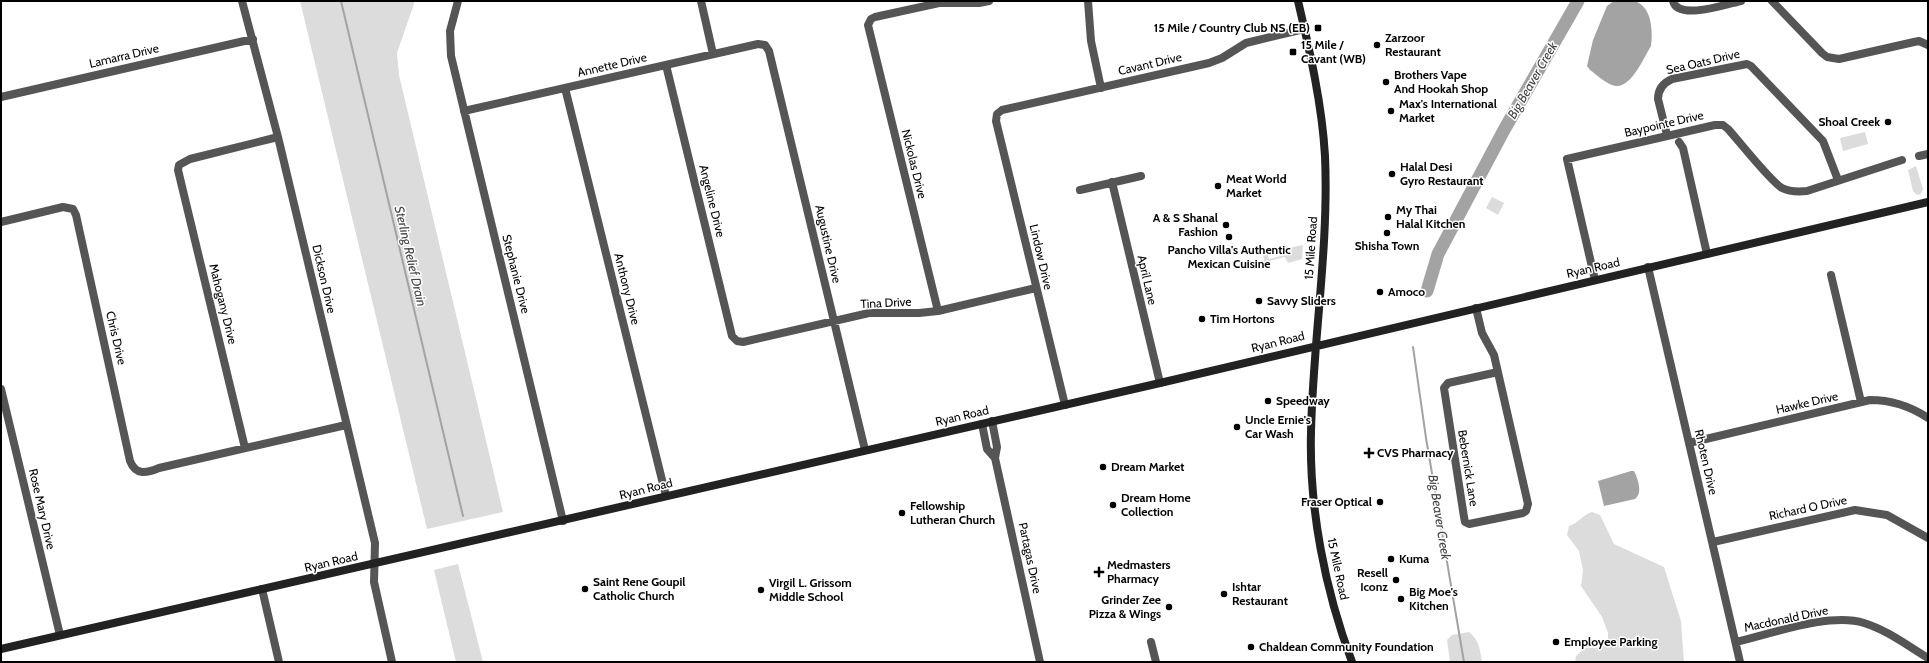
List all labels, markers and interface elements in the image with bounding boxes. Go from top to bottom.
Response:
place label: 15 Mile / Country Club NS (EB) [1154,20,1310,35]
marker: 15 Mile / Country Club NS (EB) [1313,23,1323,33]
place label: Zarzoor Restaurant [1385,30,1441,59]
place label: 15 Mile / Cavant (WB) [1301,37,1366,66]
water label: Big Beaver Creek [1504,38,1561,121]
street label: Lamarra Drive [88,40,160,71]
marker: Zarzoor Restaurant [1372,40,1382,50]
street label: Sea Oats Drive [1665,46,1741,77]
marker: 15 Mile / Cavant (WB) [1288,47,1298,57]
street label: Annette Drive [576,49,648,80]
street label: Cavant Drive [1117,49,1183,78]
place label: Brothers Vape And Hookah Shop [1394,67,1488,96]
marker: Brothers Vape And Hookah Shop [1381,77,1391,87]
place label: Max's International Market [1399,96,1497,125]
marker: Max's International Market [1386,106,1396,116]
street label: Baypointe Drive [1623,107,1705,140]
place label: Shoal Creek [1818,114,1880,129]
marker: Shoal Creek [1883,117,1893,127]
street label: Nickolas Drive [899,128,930,200]
place label: Halal Desi Gyro Restaurant [1400,159,1483,188]
street label: Angeline Drive [696,163,729,239]
marker: Halal Desi Gyro Restaurant [1387,169,1397,179]
place label: Meat World Market [1226,171,1287,200]
marker: Meat World Market [1213,181,1223,191]
place label: My Thai Halal Kitchen [1396,202,1465,231]
street label: Augustine Drive [812,203,845,284]
water label: Sterling Relief Drain [392,204,430,308]
place label: A & S Shanal Fashion [1153,210,1218,239]
marker: My Thai Halal Kitchen [1383,212,1393,222]
street label: 15 Mile Road [1301,216,1320,280]
marker: A & S Shanal Fashion [1221,220,1231,230]
street label: Lindow Drive [1027,223,1056,291]
marker: Shisha Town [1382,228,1392,238]
marker: Pancho Villa's Authentic Mexican Cuisine [1224,232,1234,242]
street label: Stephanie Drive [499,233,534,315]
place label: Shisha Town [1355,238,1419,253]
place label: Pancho Villa's Authentic Mexican Cuisine [1167,242,1291,271]
street label: Dickson Drive [309,243,340,315]
street label: Anthony Drive [611,251,644,326]
street label: April Lane [1134,254,1160,306]
street label: Ryan Road [1565,254,1621,281]
street label: Mahogany Drive [206,262,241,346]
place label: Amoco [1388,284,1425,299]
marker: Amoco [1375,287,1385,297]
place label: Savvy Sliders [1267,293,1336,308]
street label: Tina Drive [860,294,912,311]
marker: Savvy Sliders [1254,296,1264,306]
street label: Chris Drive [103,309,130,366]
place label: Tim Hortons [1210,311,1275,326]
marker: Tim Hortons [1197,314,1207,324]
street label: Ryan Road [1250,328,1306,355]
street label: Hawke Drive [1774,388,1840,417]
place label: Speedway [1276,393,1330,408]
marker: Speedway [1263,396,1273,406]
street label: Ryan Road [934,402,990,429]
place label: Uncle Ernie's Car Wash [1245,412,1311,441]
marker: Uncle Ernie's Car Wash [1232,422,1242,432]
street label: Rhoten Drive [1692,428,1721,496]
street label: Bebernick Lane [1455,429,1482,507]
place label: CVS Pharmacy [1377,445,1454,460]
marker: CVS Pharmacy [1364,448,1374,458]
place label: Dream Market [1111,459,1184,474]
marker: Dream Market [1098,462,1108,472]
street label: Rose Mary Drive [26,467,59,551]
water label: Big Beaver Creek [1425,473,1455,561]
street label: Ryan Road [618,475,674,502]
place label: Dream Home Collection [1121,490,1191,519]
street label: Richard O Drive [1768,492,1848,523]
place label: Fraser Optical [1301,494,1372,509]
marker: Fraser Optical [1375,497,1385,507]
place label: Fellowship Lutheran Church [910,498,995,527]
marker: Dream Home Collection [1108,500,1118,510]
marker: Fellowship Lutheran Church [897,508,907,518]
street label: Partagas Drive [1016,521,1045,595]
street label: 15 Mile Road [1325,537,1352,601]
street label: Ryan Road [303,548,359,575]
place label: Kuma [1399,551,1429,566]
marker: Kuma [1386,554,1396,564]
place label: Medmasters Pharmacy [1107,557,1171,586]
place label: Resell Iconz [1357,565,1388,594]
marker: Medmasters Pharmacy [1094,567,1104,577]
place label: Saint Rene Goupil Catholic Church [593,574,685,603]
place label: Virgil L. Grissom Middle School [769,575,852,604]
marker: Resell Iconz [1391,575,1401,585]
place label: Ishtar Restaurant [1232,579,1288,608]
marker: Saint Rene Goupil Catholic Church [580,584,590,594]
place label: Big Moe's Kitchen [1409,584,1458,613]
marker: Virgil L. Grissom Middle School [756,585,766,595]
marker: Ishtar Restaurant [1219,589,1229,599]
place label: Grinder Zee Pizza & Wings [1089,592,1161,621]
marker: Big Moe's Kitchen [1396,594,1406,604]
marker: Grinder Zee Pizza & Wings [1164,602,1174,612]
street label: Macdonald Drive [1742,602,1829,635]
place label: Employee Parking [1564,634,1657,649]
marker: Employee Parking [1551,637,1561,647]
place label: Chaldean Community Foundation [1259,639,1434,654]
marker: Chaldean Community Foundation [1246,642,1256,652]

